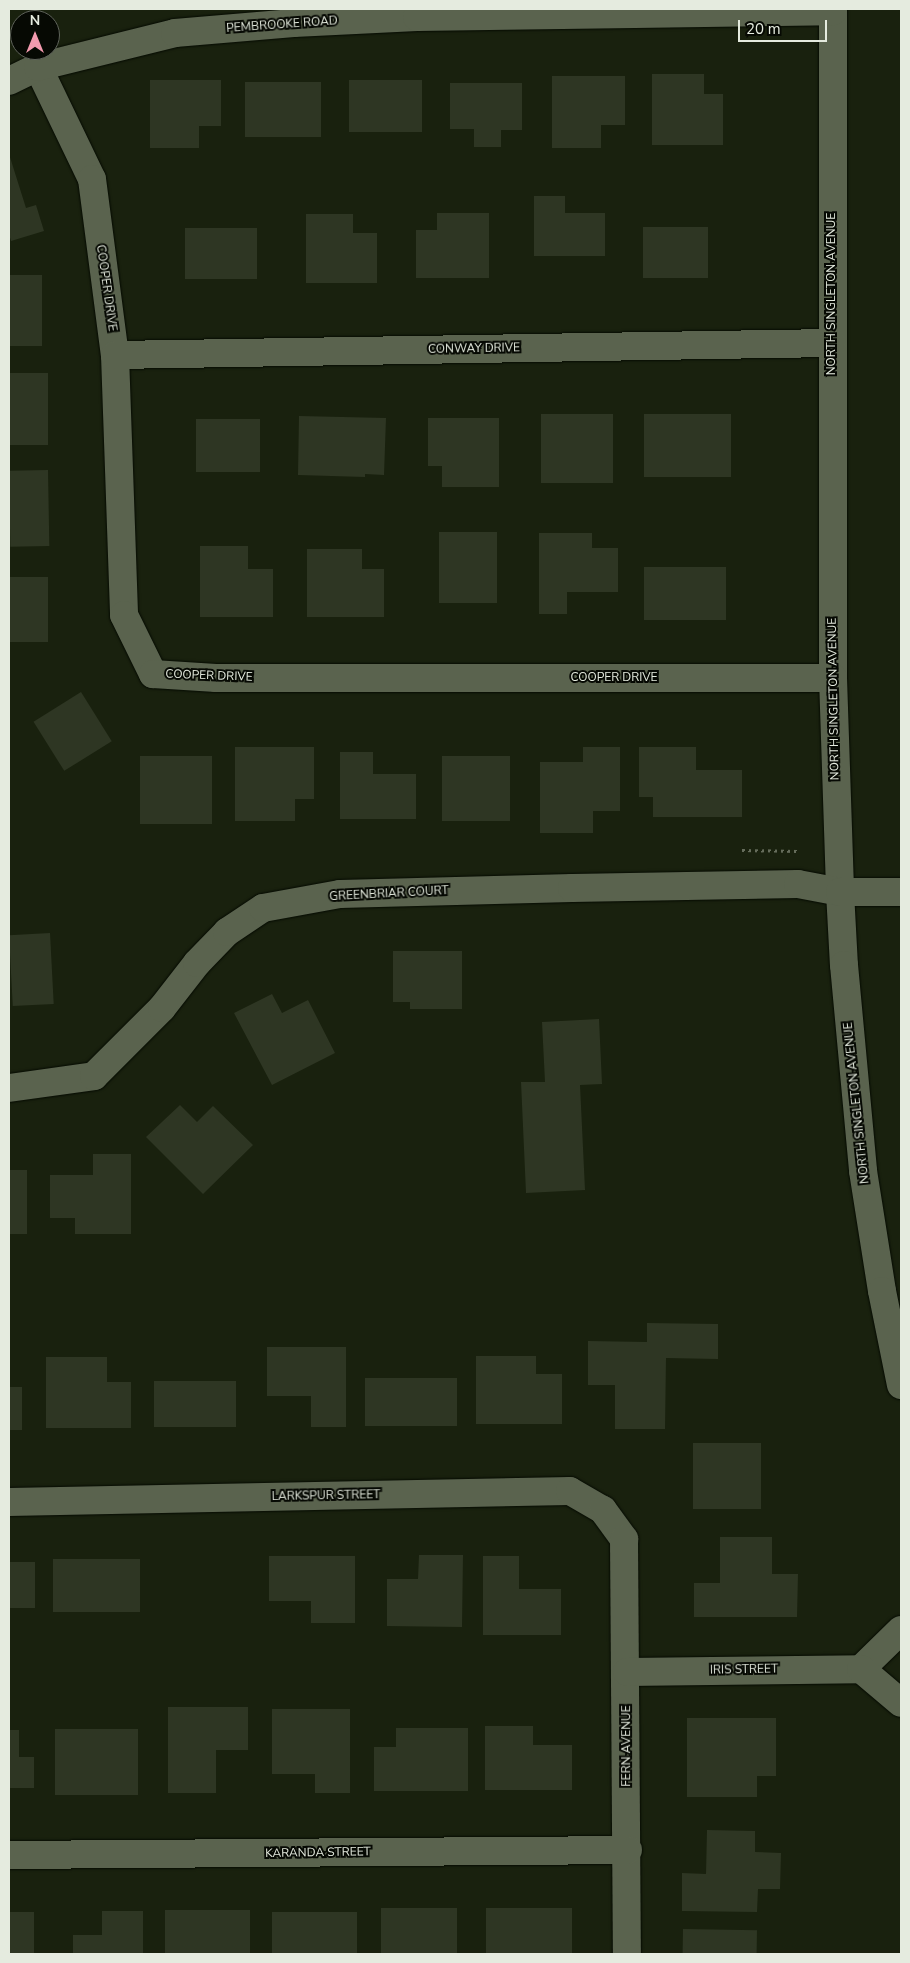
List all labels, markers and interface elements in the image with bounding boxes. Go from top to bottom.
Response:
north arrow [10,10,60,60]
scale bar [740,10,829,42]
text: N [30,11,40,30]
street label: PEMBROOKE ROAD [226,14,338,36]
text: 20 m [746,19,781,39]
street label: NORTH SINGLETON AVENUE [825,213,839,375]
street label: COOPER DRIVE [93,244,119,332]
street label: CONWAY DRIVE [428,341,520,357]
street label: NORTH SINGLETON AVENUE [825,618,843,780]
street label: COOPER DRIVE [165,667,253,685]
street label: COOPER DRIVE [570,671,658,685]
street label: GREENBRIAR COURT [329,884,449,904]
street label: NORTH SINGLETON AVENUE [841,1021,873,1185]
street label: LARKSPUR STREET [272,1488,380,1504]
street label: IRIS STREET [710,1662,778,1678]
street label: FERN AVENUE [620,1705,634,1787]
street label: KARANDA STREET [265,1845,371,1861]

